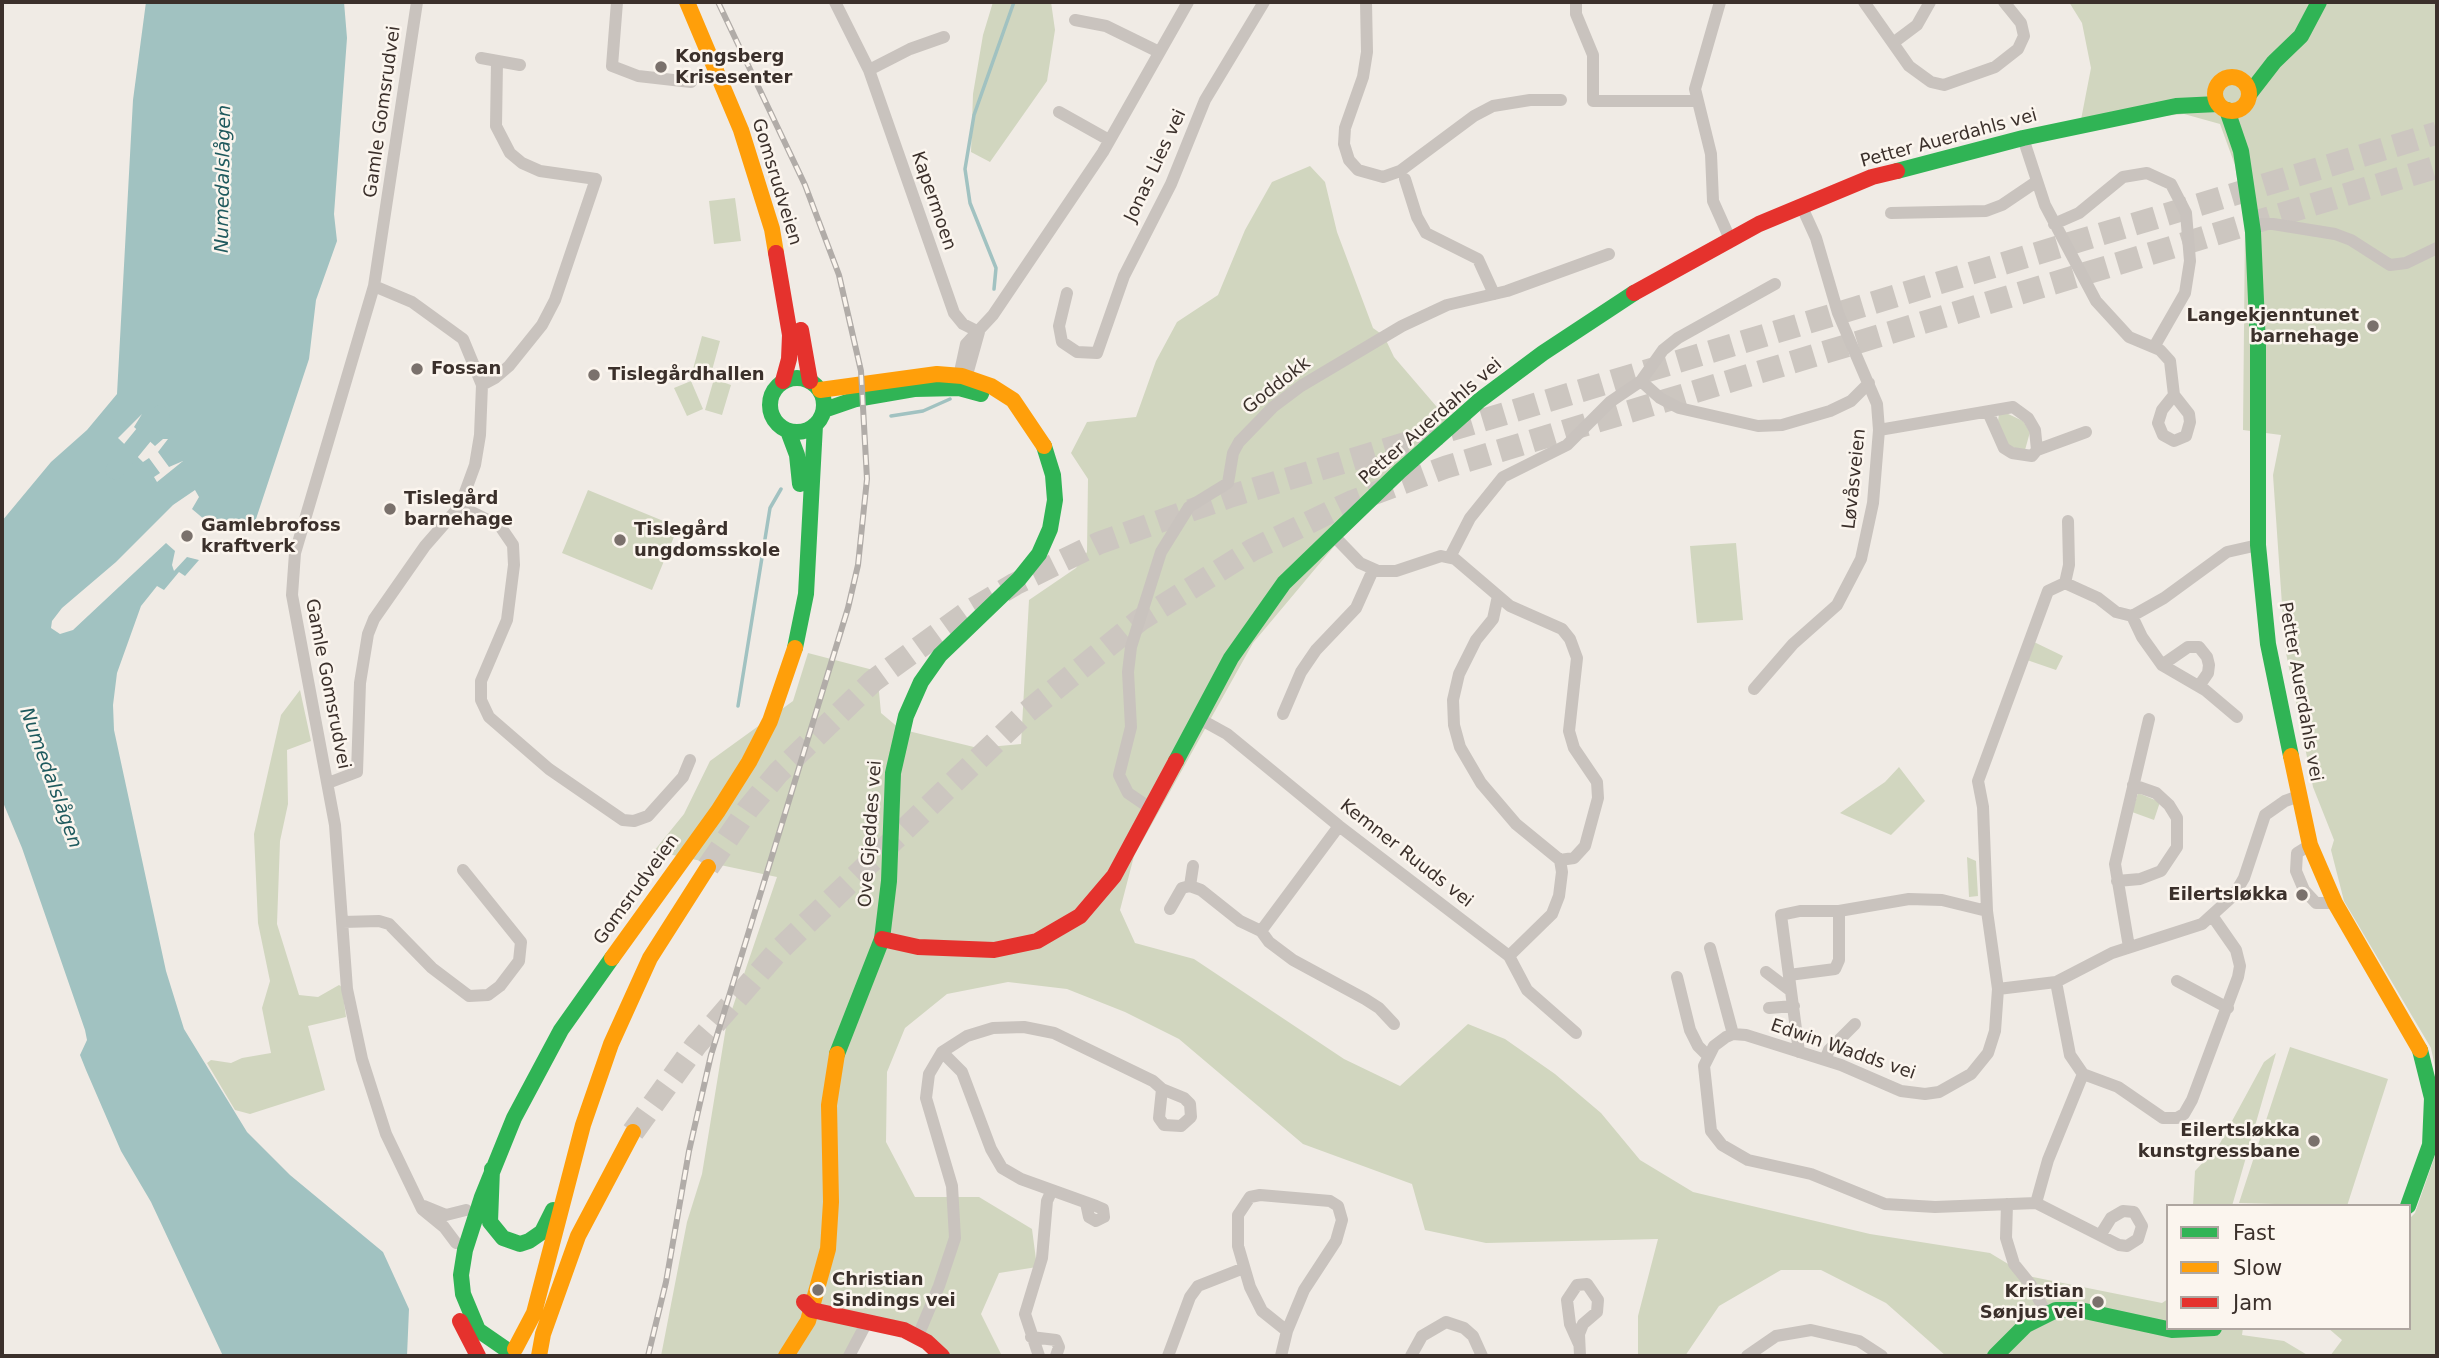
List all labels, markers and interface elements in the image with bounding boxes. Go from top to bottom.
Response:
street label: Gamle Gomsrudvei [360,25,406,199]
place label: Kongsberg Krisesenter [675,46,792,88]
marker: Kongsberg Krisesenter [653,59,669,75]
water label: Numedalslågen [211,105,237,253]
street label: Petter Auerdahls vei [1858,105,2040,173]
street label: Jonas Lies vei [1120,106,1192,226]
street label: Gomsrudveien [746,116,806,248]
street label: Kapermoen [906,149,960,253]
place label: Langekjenntunet barnehage [2186,305,2359,348]
marker: Langekjenntunet barnehage [2365,318,2381,334]
street label: Goddokk [1239,353,1315,419]
street label: Petter Auerdahls vei [1355,354,1507,490]
place label: Fossan [431,358,501,380]
marker: Fossan [409,361,425,377]
place label: Tislegårdhallen [608,364,765,386]
marker: Tislegårdhallen [586,367,602,383]
street label: Løvåsveien [1839,427,1871,531]
place label: Tislegård barnehage [404,488,513,530]
marker: Tislegård barnehage [382,501,398,517]
place label: Gamlebrofoss kraftverk [201,515,341,558]
place label: Tislegård ungdomsskole [634,519,780,562]
marker: Gamlebrofoss kraftverk [179,528,195,544]
marker: Tislegård ungdomsskole [612,532,628,548]
street label: Gamle Gomsrudvei [300,597,354,771]
street label: Petter Auerdahls vei [2274,600,2326,784]
water label: Numedalslågen [14,705,86,851]
street label: Ove Gjeddes vei [855,760,887,908]
street label: Kemner Ruuds vei [1335,795,1477,913]
street label: Gomsrudveien [590,831,684,949]
place label: Eilertsløkka [2168,884,2288,906]
marker: Eilertsløkka [2294,887,2310,903]
street label: Edwin Wadds vei [1768,1015,1918,1085]
place label: Eilertsløkka kunstgressbane [2138,1120,2300,1162]
marker: Eilertsløkka kunstgressbane [2306,1133,2322,1149]
legend [2166,1204,2411,1330]
text: Fast [2233,1221,2275,1245]
text: Slow [2233,1256,2282,1280]
place label: Christian Sindings vei [832,1269,956,1312]
place label: Kristian Sønjus vei [1980,1281,2084,1324]
marker: Christian Sindings vei [810,1282,826,1298]
text: Jam [2233,1291,2273,1315]
marker: Kristian Sønjus vei [2090,1294,2106,1310]

